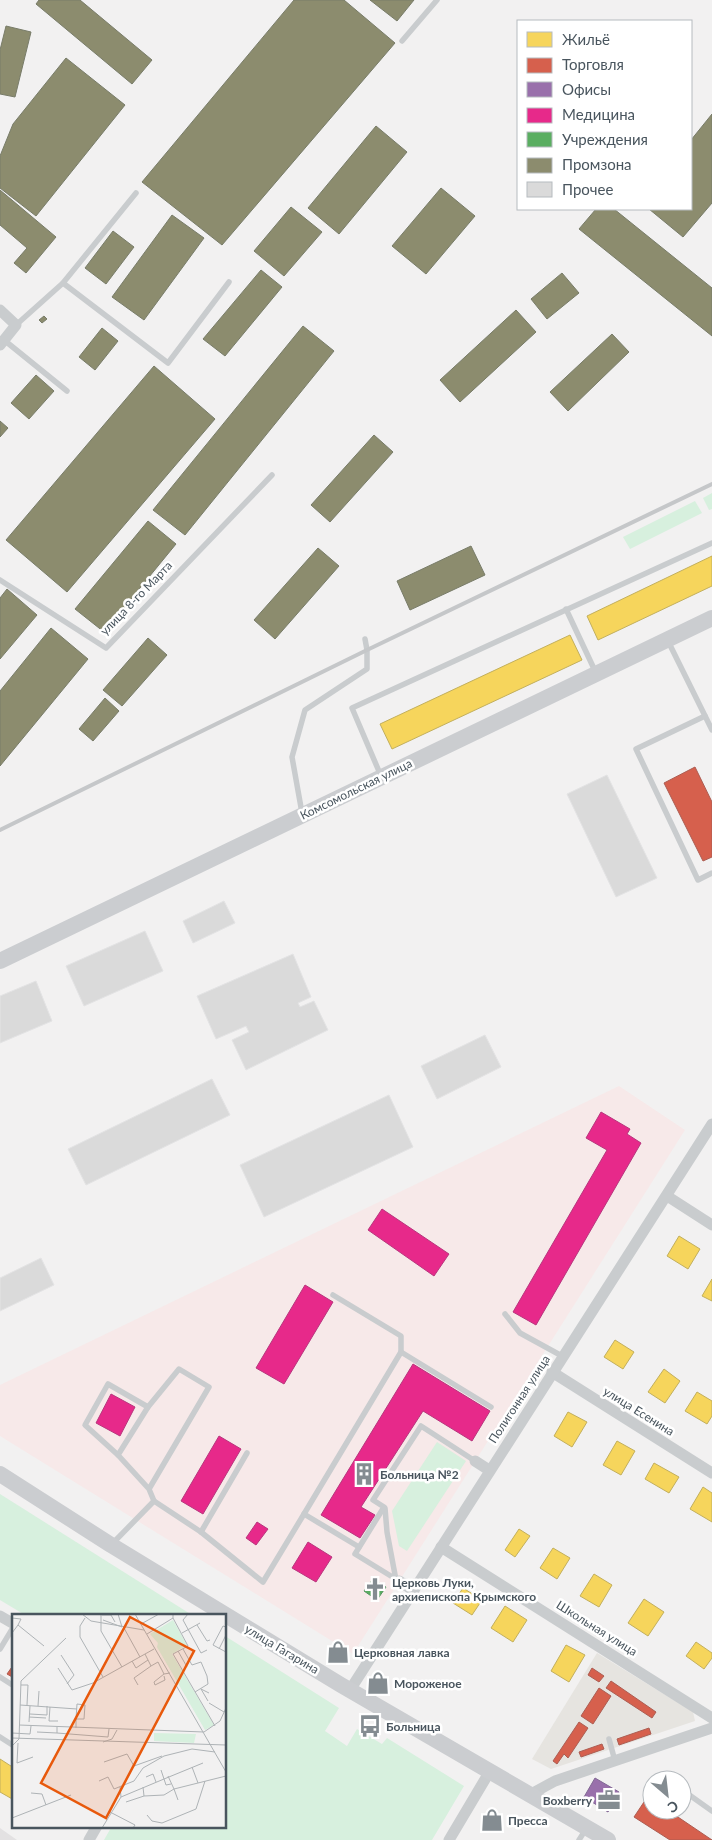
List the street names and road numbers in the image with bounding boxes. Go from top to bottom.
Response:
street label: улица 8-го Марта [97,558,175,638]
street label: Комсомольская улица [298,755,415,823]
street label: Полигонная улица [485,1352,553,1446]
street label: улица Есенина [601,1383,677,1439]
street label: Школьная улица [554,1597,640,1659]
street label: улица Гагарина [242,1621,322,1677]

